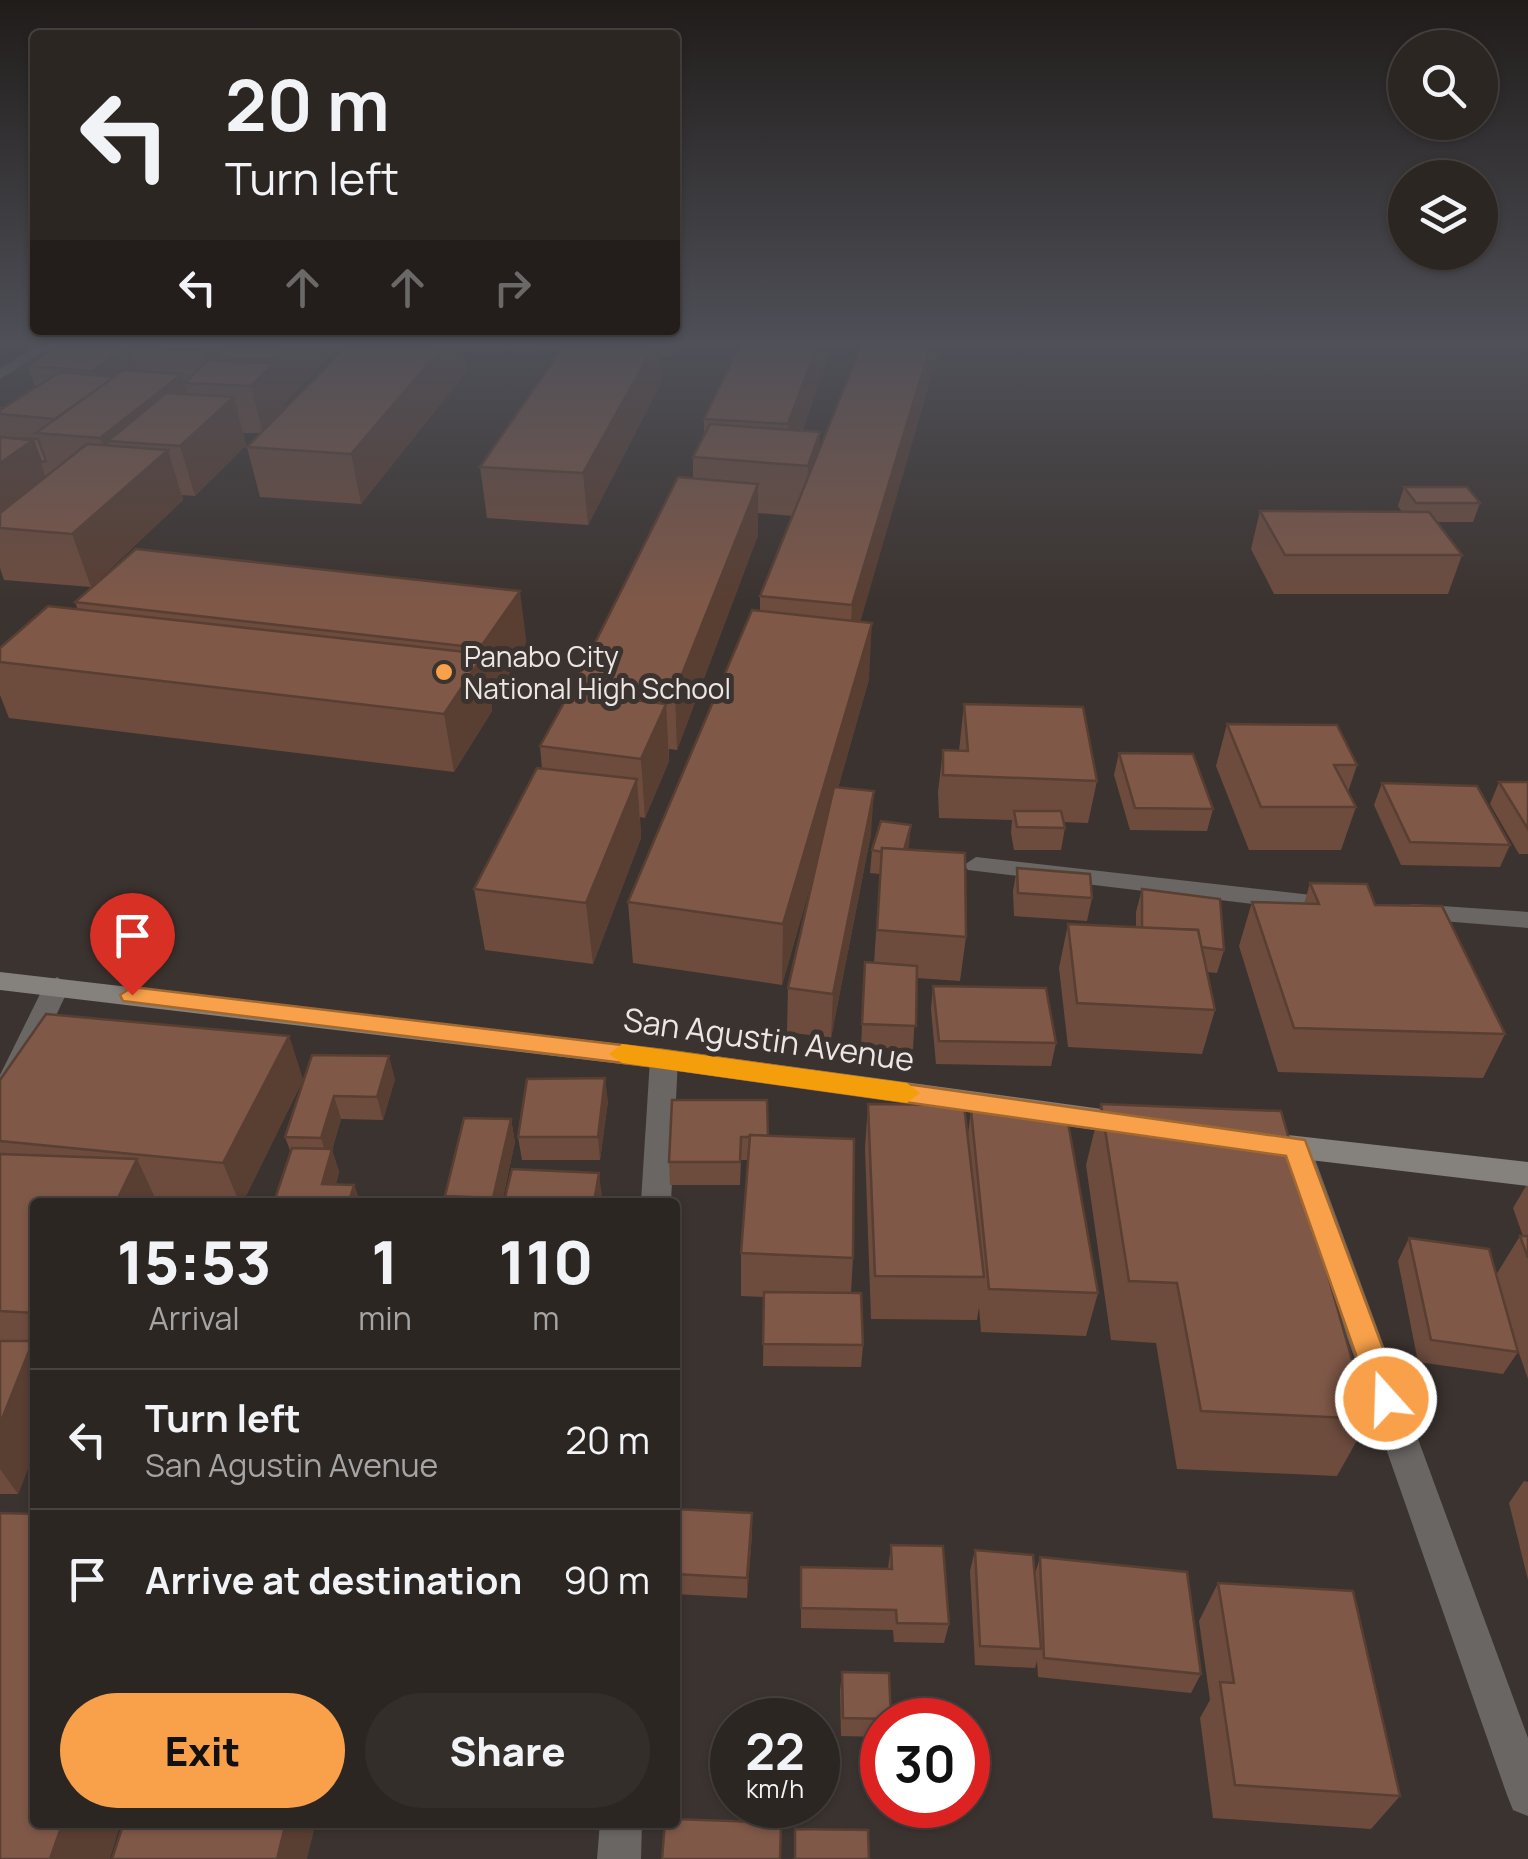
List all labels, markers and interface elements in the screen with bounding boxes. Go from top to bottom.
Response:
map controls [1388,30,1498,270]
button: search [1388,30,1498,140]
text: 20 m [225,56,390,152]
icon: left [60,70,190,200]
text: Turn left [225,147,399,209]
button: layers [1388,160,1498,270]
icon: left [170,260,225,315]
icon: ahead [275,260,330,315]
icon: ahead [380,260,435,315]
icon: right [485,260,540,315]
place label: Panabo City National High School [464,637,731,707]
marker: Panabo City National High School [433,661,455,683]
pin [90,893,175,996]
icon: arrive [105,908,160,963]
street label: San Agustin Avenue [621,997,917,1081]
text: 15:53 [117,1220,271,1302]
text: 1 [371,1220,399,1302]
text: 110 [498,1220,593,1302]
text: Arrival [148,1296,240,1340]
text: min [358,1296,412,1340]
text: m [532,1296,559,1340]
position arrow [1334,1347,1438,1451]
text: Turn left [145,1391,301,1443]
icon: left [60,1412,115,1467]
text: 20 m [565,1413,650,1465]
text: San Agustin Avenue [145,1443,438,1487]
icon: arrive [60,1552,115,1607]
text: Arrive at destination [145,1553,522,1605]
text: 90 m [563,1553,650,1605]
button: Exit [60,1693,345,1808]
button: Share [365,1693,650,1808]
speed limit sign: 30 [860,1698,990,1828]
text: 22 [745,1717,805,1785]
text: km/h [746,1771,804,1806]

